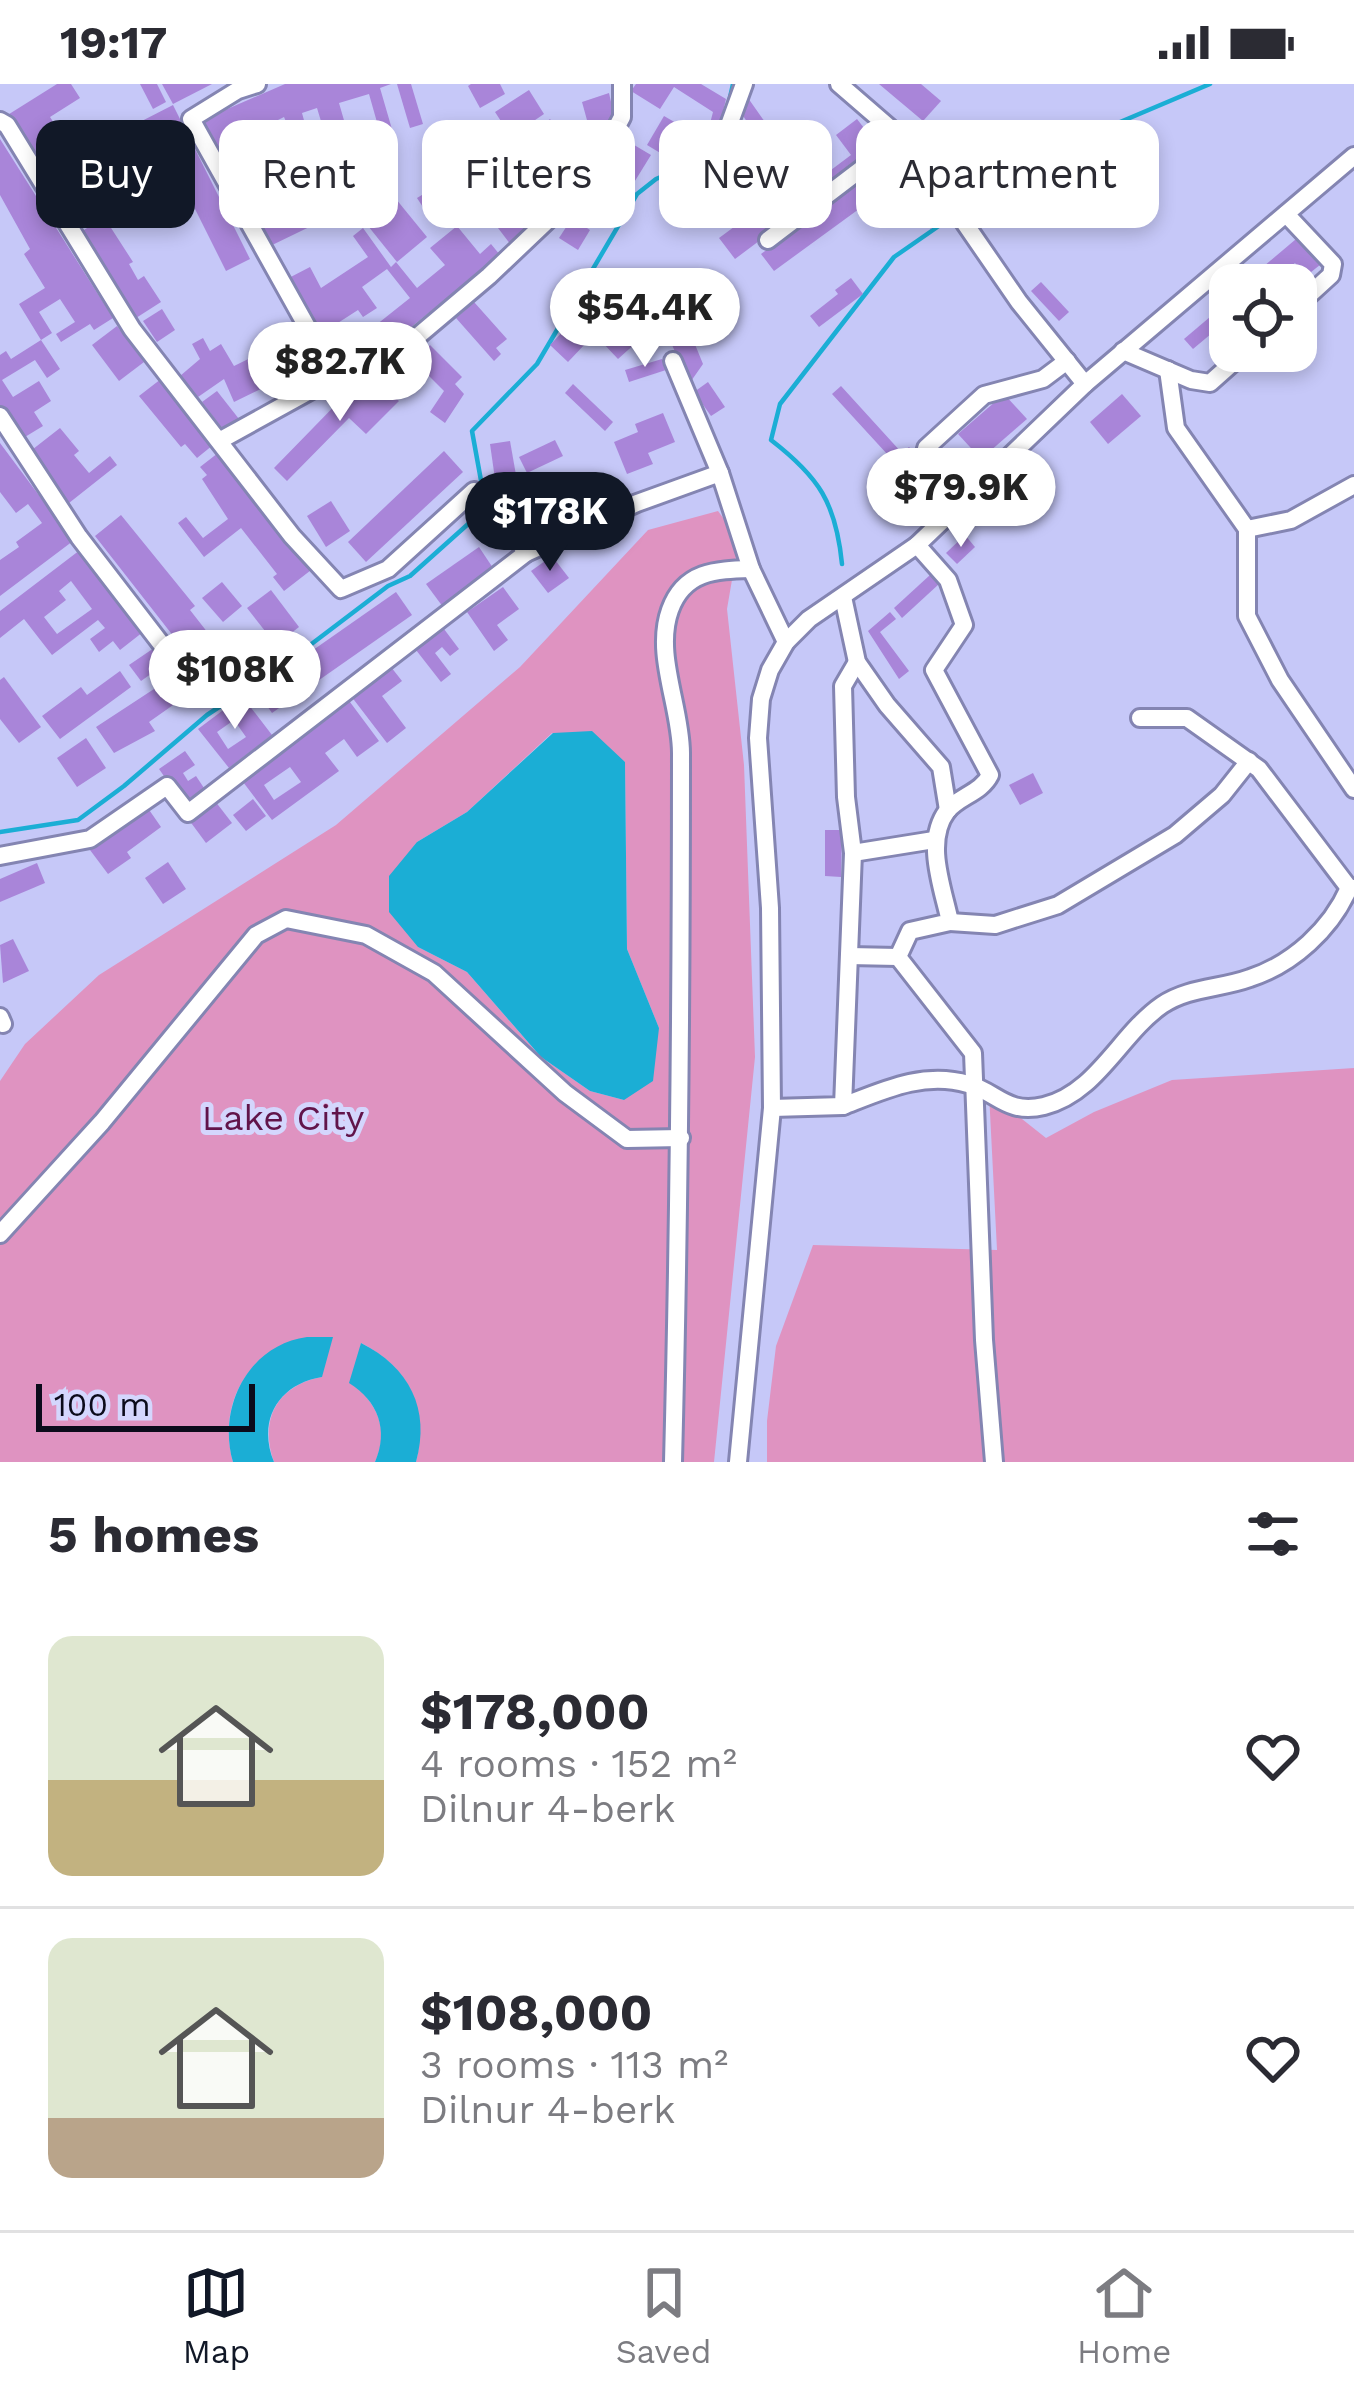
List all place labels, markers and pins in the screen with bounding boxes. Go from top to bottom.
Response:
pin: $54.4K [547,268,743,370]
pin: $82.7K [242,322,438,424]
pin: $79.9K [863,448,1059,550]
pin: $178K [466,472,634,574]
pin: $108K [151,630,319,732]

